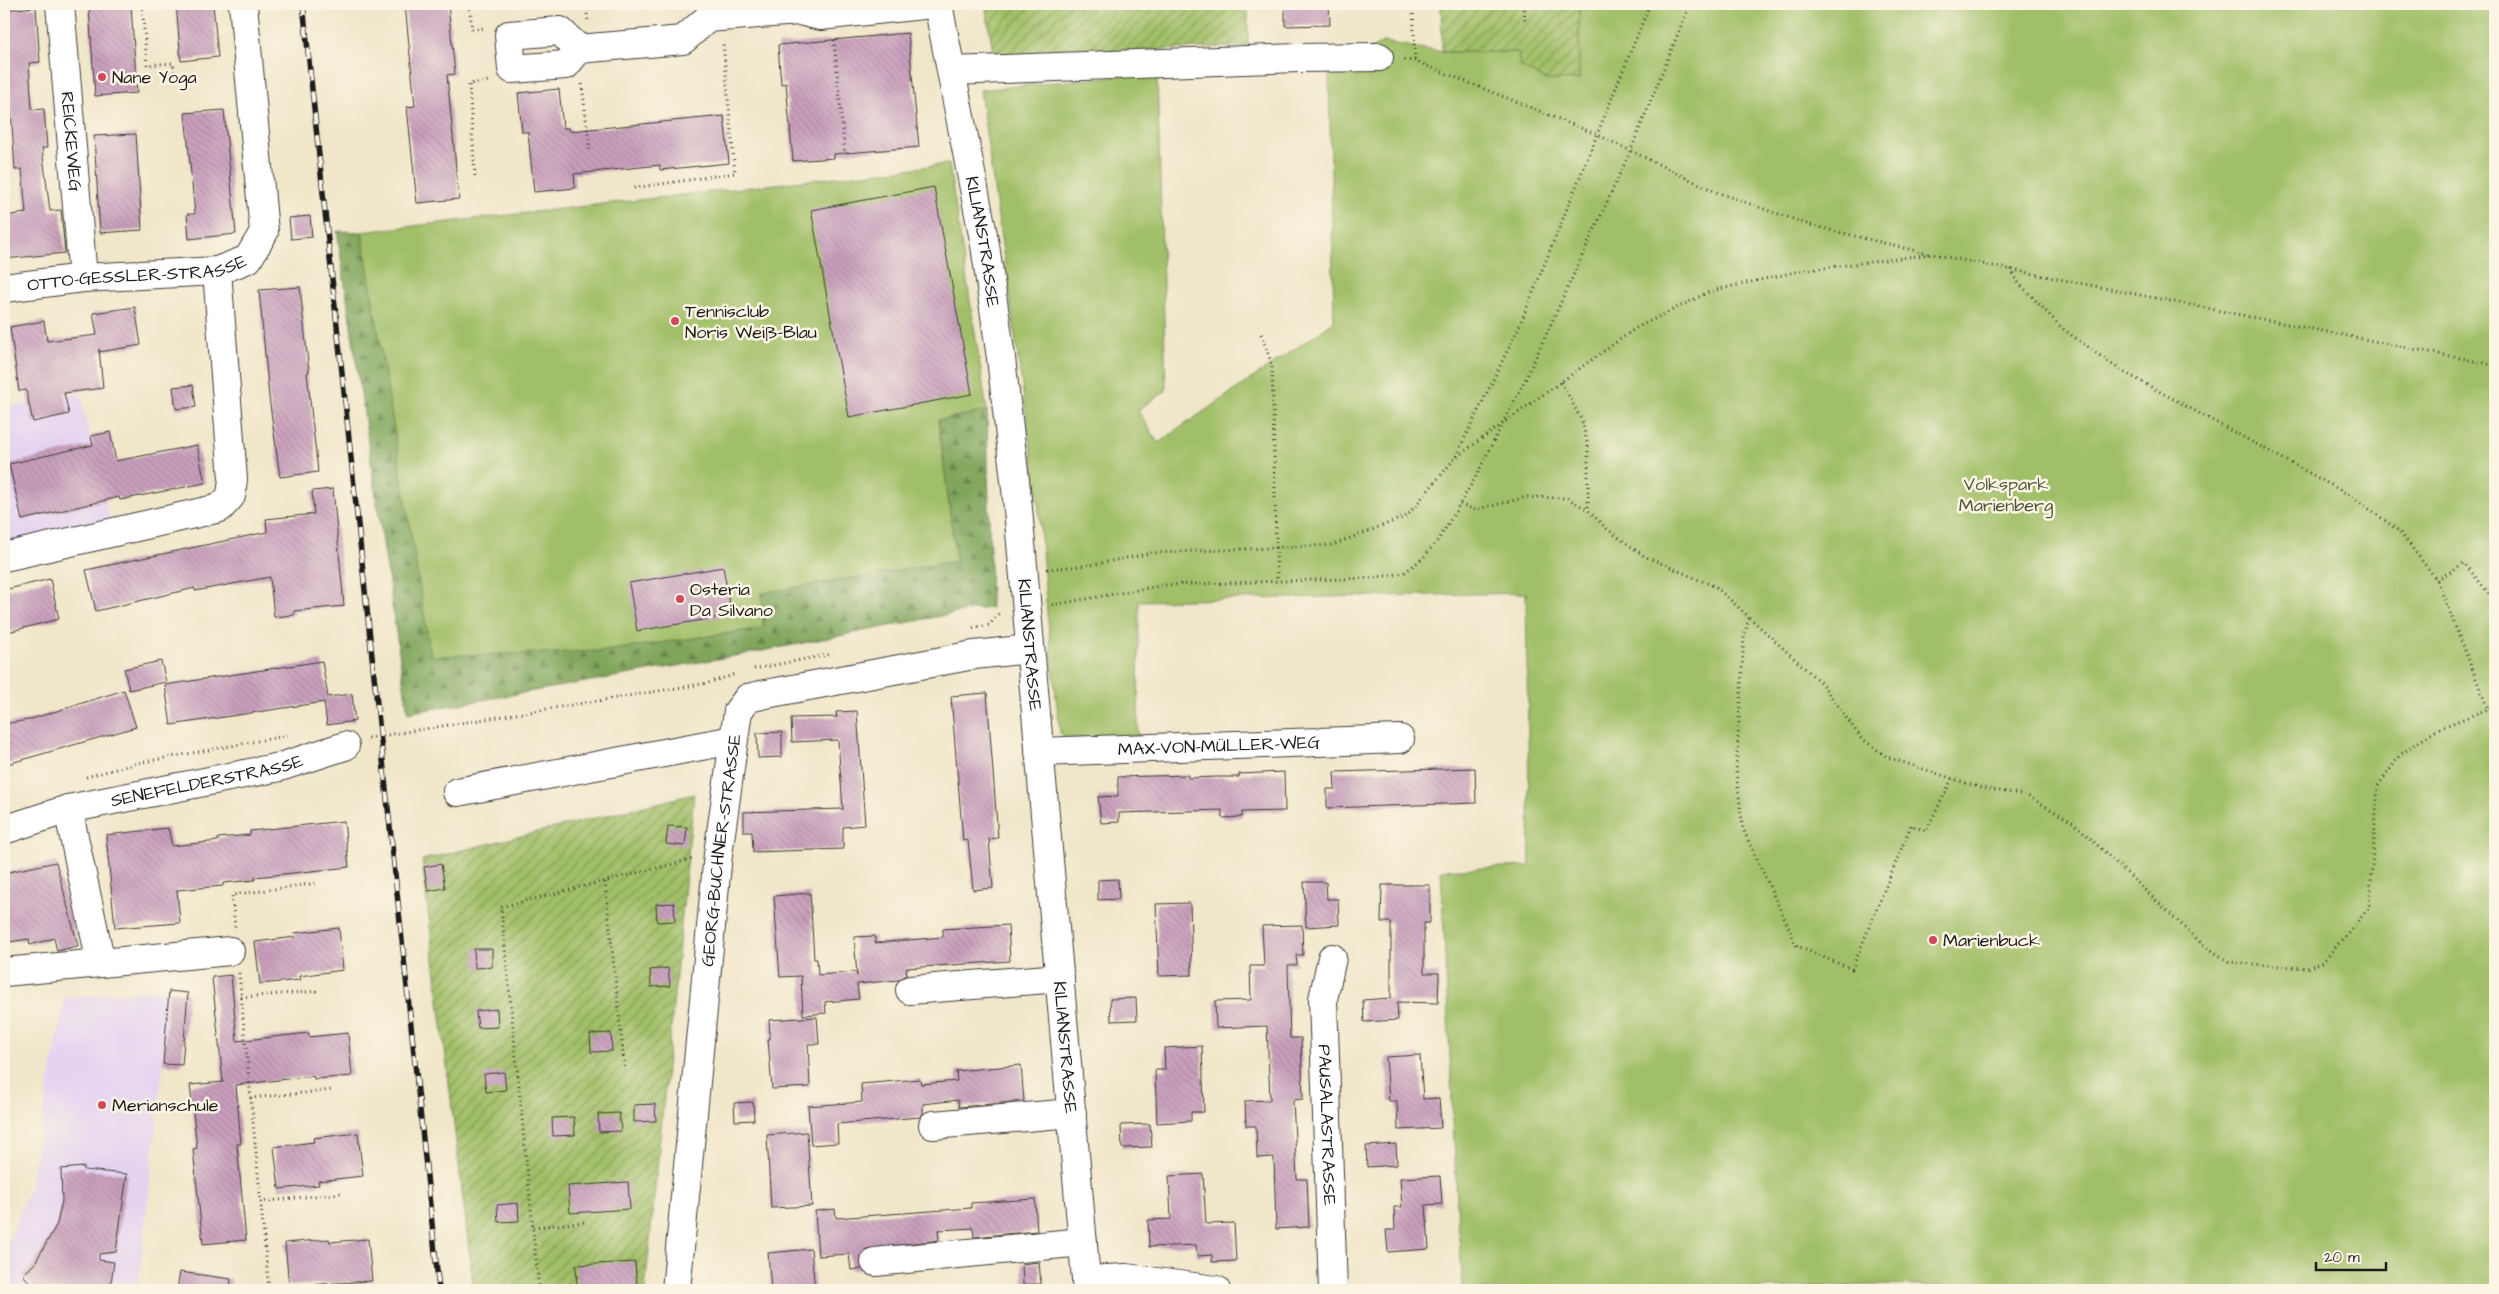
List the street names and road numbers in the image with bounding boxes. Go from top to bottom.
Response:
street label: REICKEWEG [54,90,88,193]
street label: KILIANSTRASSE [959,174,1006,309]
street label: OTTO-GESSLER-STRASSE [26,249,251,298]
street label: KILIANSTRASSE [1011,578,1048,712]
street label: MAX-VON-MÜLLER-WEG [1117,730,1321,762]
street label: GEORG-BUCHNER-STRASSE [695,732,748,968]
street label: SENEFELDERSTRASSE [109,748,307,813]
street label: KILIANSTRASSE [1047,980,1083,1115]
street label: PAUSALASTRASSE [1312,1044,1342,1206]

